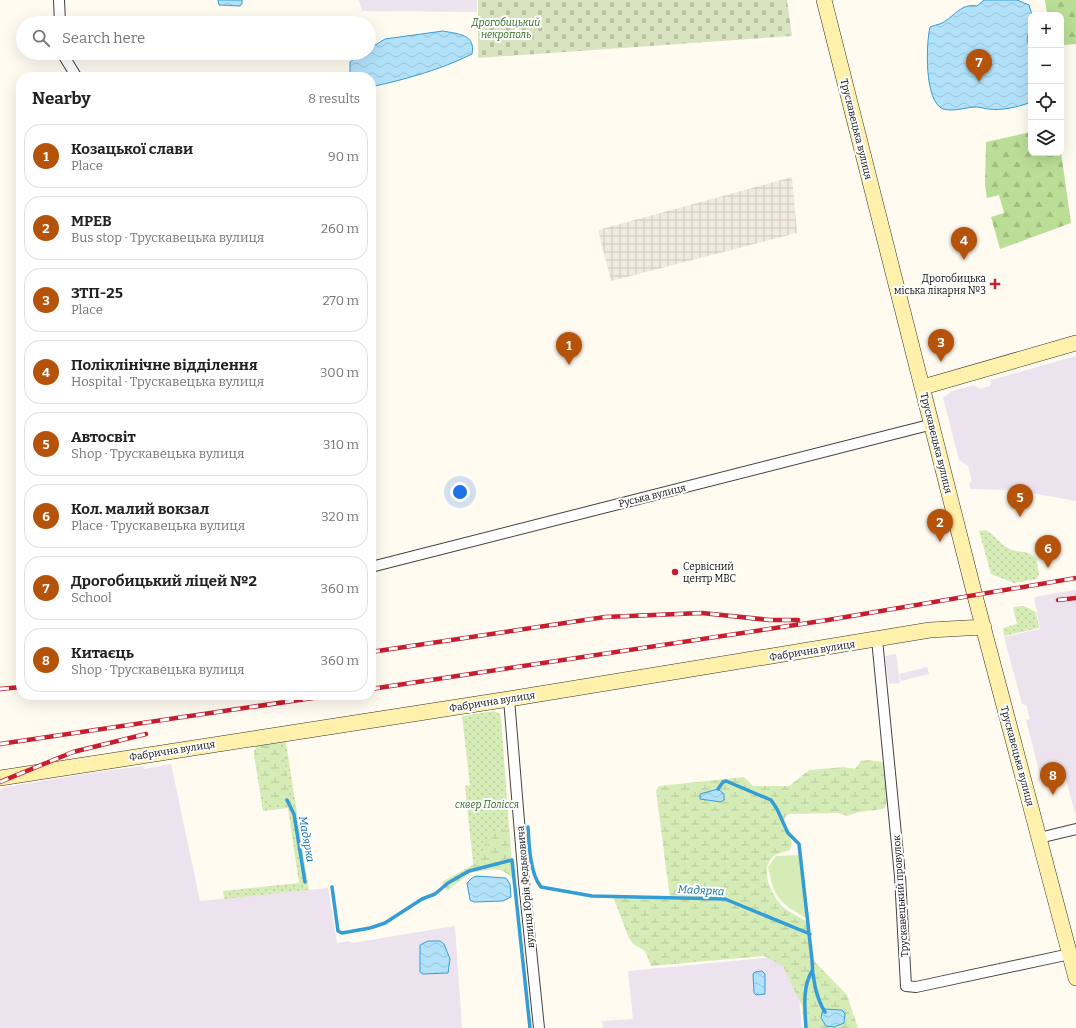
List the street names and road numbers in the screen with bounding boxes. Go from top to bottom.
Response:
street label: Трускавецька вулиця [838,78,874,181]
street label: Трускавецька вулиця [918,392,954,495]
street label: Руська вулиця [617,482,688,510]
street label: Фабрична вулиця [768,637,856,664]
street label: Фабрична вулиця [448,688,536,715]
street label: Трускавецька вулиця [998,705,1036,808]
street label: Фабрична вулиця [128,737,216,764]
street label: вулиця Юрія Федьковича [515,825,537,948]
street label: Трускавецький провулок [891,834,911,957]

